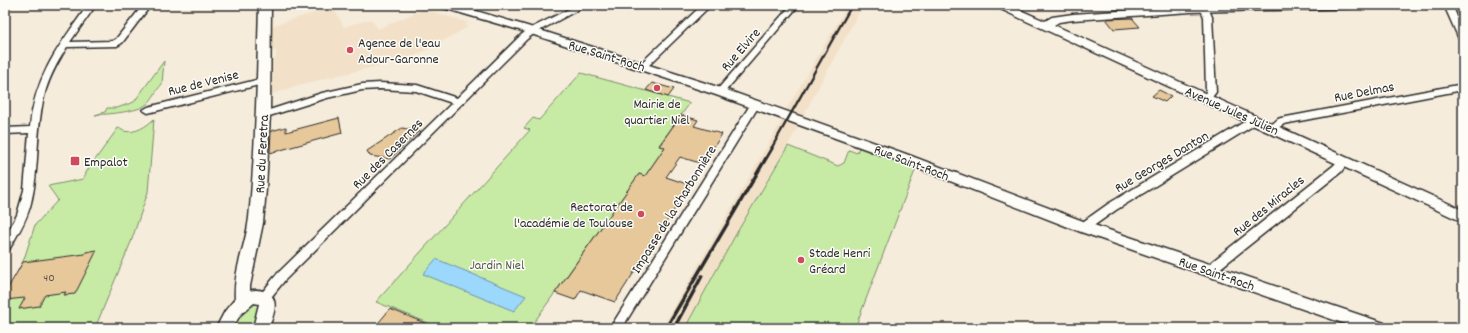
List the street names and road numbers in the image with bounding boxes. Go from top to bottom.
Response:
street label: Rue Elvire [717,24,766,76]
street label: Rue Saint-Roch [566,36,647,78]
street label: Rue de Venise [166,66,241,102]
street label: Rue Delmas [1333,77,1396,109]
street label: Avenue Jules Julien [1181,82,1281,141]
street label: Rue du Feretra [251,114,275,194]
street label: Rue des Casernes [348,114,429,194]
street label: Rue Georges Danton [1111,127,1213,199]
street label: Rue Saint-Roch [871,140,952,187]
street label: Impasse de la Charbonnière [627,142,722,278]
street label: Rue des Miracles [1229,171,1310,242]
street label: Rue Saint-Roch [1176,253,1257,297]

